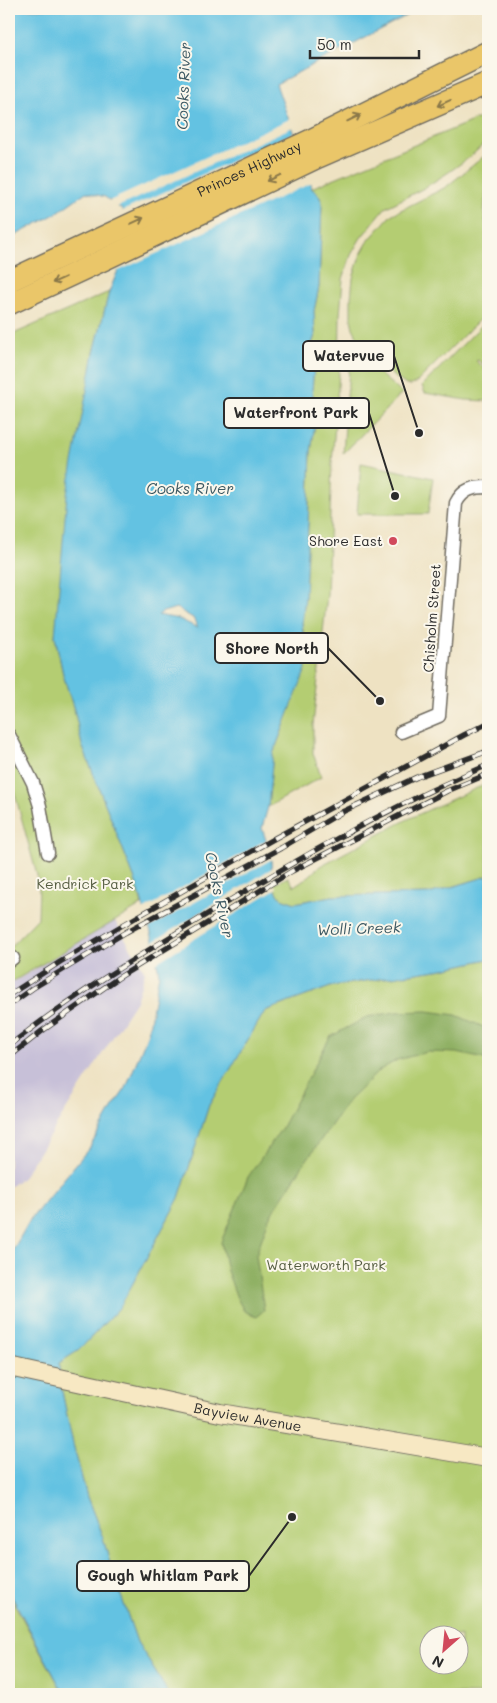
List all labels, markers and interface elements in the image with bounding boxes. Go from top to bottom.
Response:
scale bar [310,28,418,60]
text: 50 m [317,34,352,54]
water label: Cooks River [171,41,195,130]
one-way arrow [437,98,452,108]
one-way arrow [346,113,361,122]
street label: Princes Highway [194,136,304,201]
one-way arrow [267,174,282,183]
one-way arrow [129,216,144,226]
one-way arrow [52,276,67,286]
callout: Watervue [303,341,394,371]
text: Watervue [313,345,385,365]
callout: Waterfront Park [224,398,369,428]
text: Waterfront Park [234,402,358,422]
water label: Cooks River [146,478,234,498]
place label: Shore East [309,531,383,550]
marker: Shore East [387,535,399,547]
street label: Chisholm Street [418,563,445,673]
callout: Shore North [215,633,328,663]
text: Shore North [225,638,319,658]
water label: Cooks River [201,850,239,940]
park label: Kendrick Park [37,874,134,893]
water label: Wolli Creek [317,917,402,939]
park label: Waterworth Park [266,1255,386,1274]
street label: Bayview Avenue [192,1398,303,1436]
callout: Gough Whitlam Park [77,1561,249,1591]
text: Gough Whitlam Park [87,1565,239,1585]
north arrow [420,1626,470,1676]
text: N [429,1651,447,1673]

